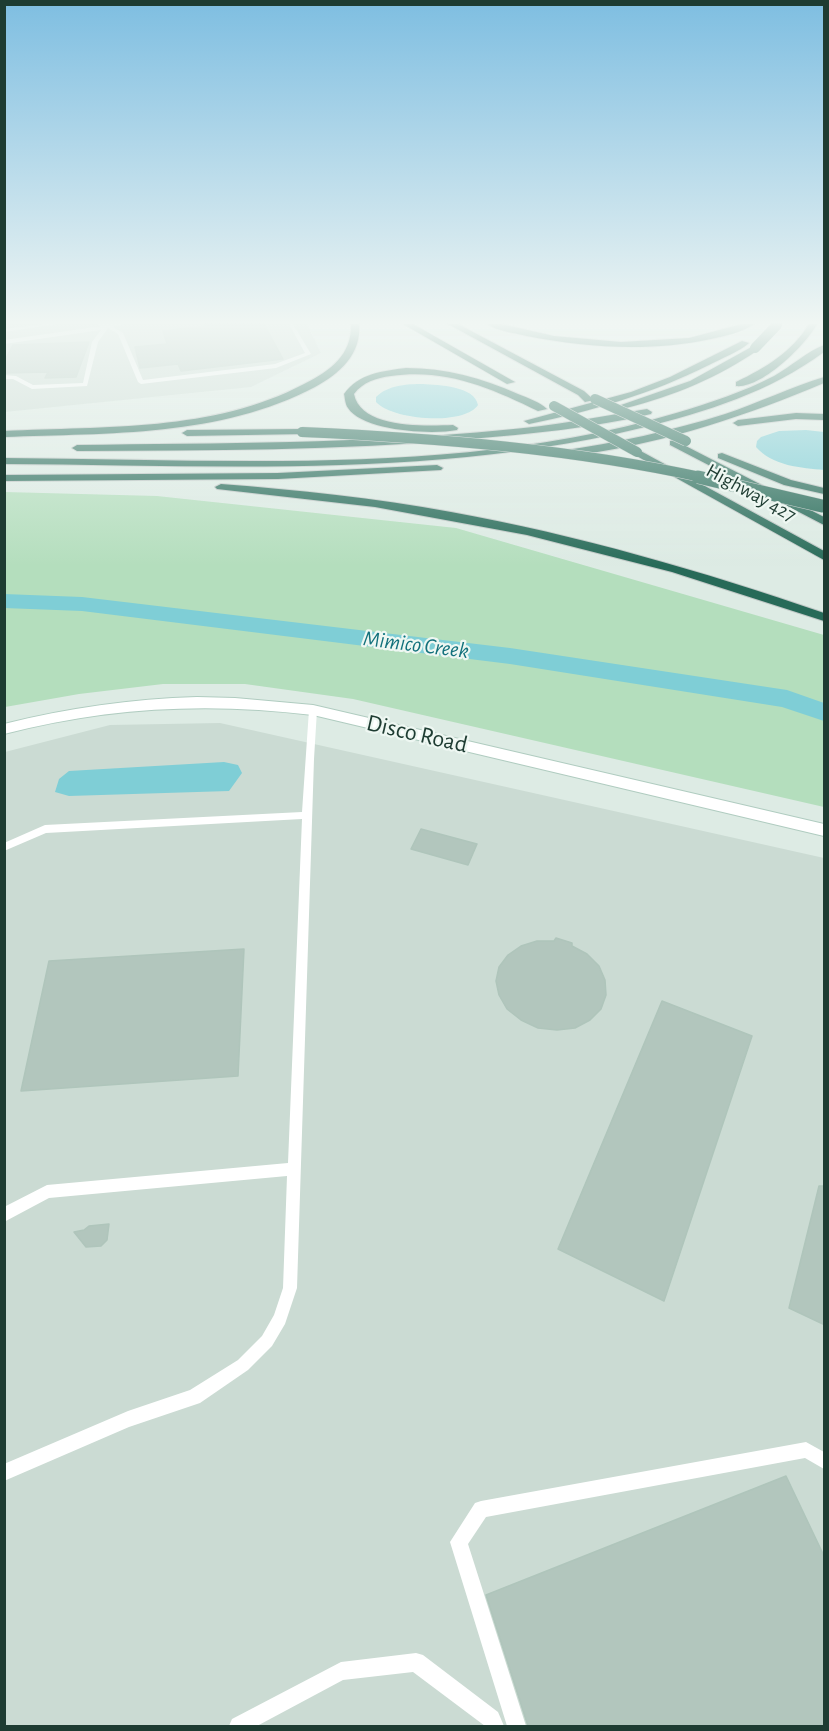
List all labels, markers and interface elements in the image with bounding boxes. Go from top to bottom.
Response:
street label: Highway 427 [702,458,800,528]
water label: Mimico Creek [362,625,470,665]
street label: Disco Road [364,708,470,760]

